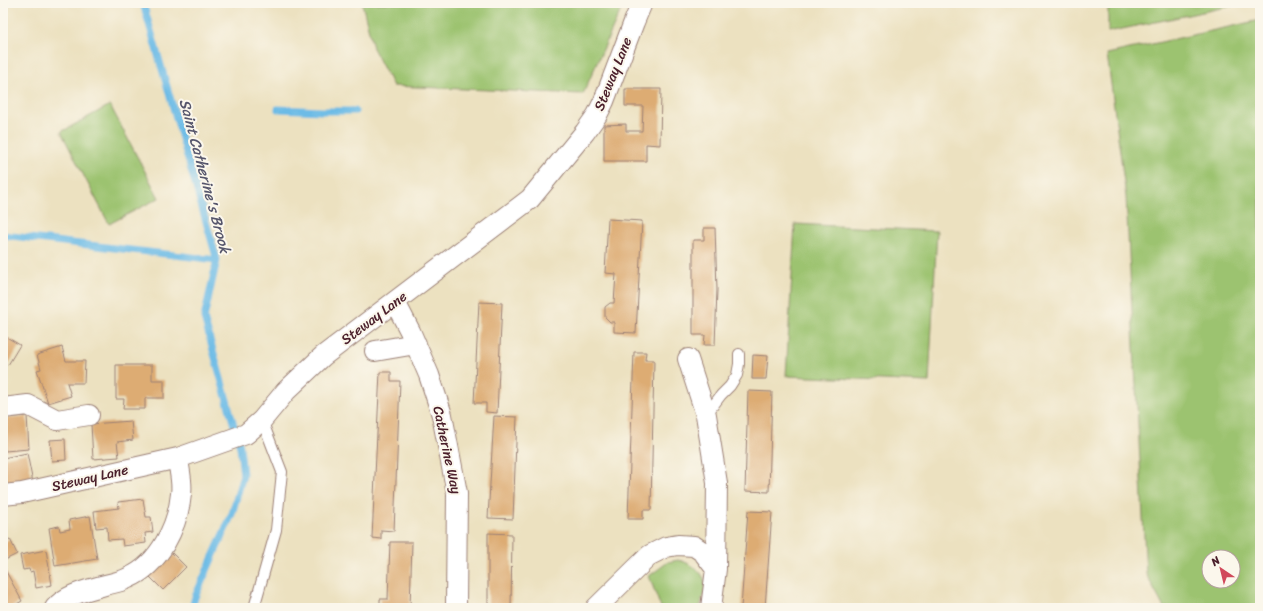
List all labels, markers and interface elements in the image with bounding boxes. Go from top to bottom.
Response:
street label: Steway Lane [587,33,639,115]
water label: Saint Catherine's Brook [172,96,238,257]
street label: Steway Lane [335,285,413,351]
street label: Catherine Way [425,404,469,497]
street label: Steway Lane [49,457,131,499]
north arrow [1201,549,1241,589]
text: N [1206,551,1224,572]

